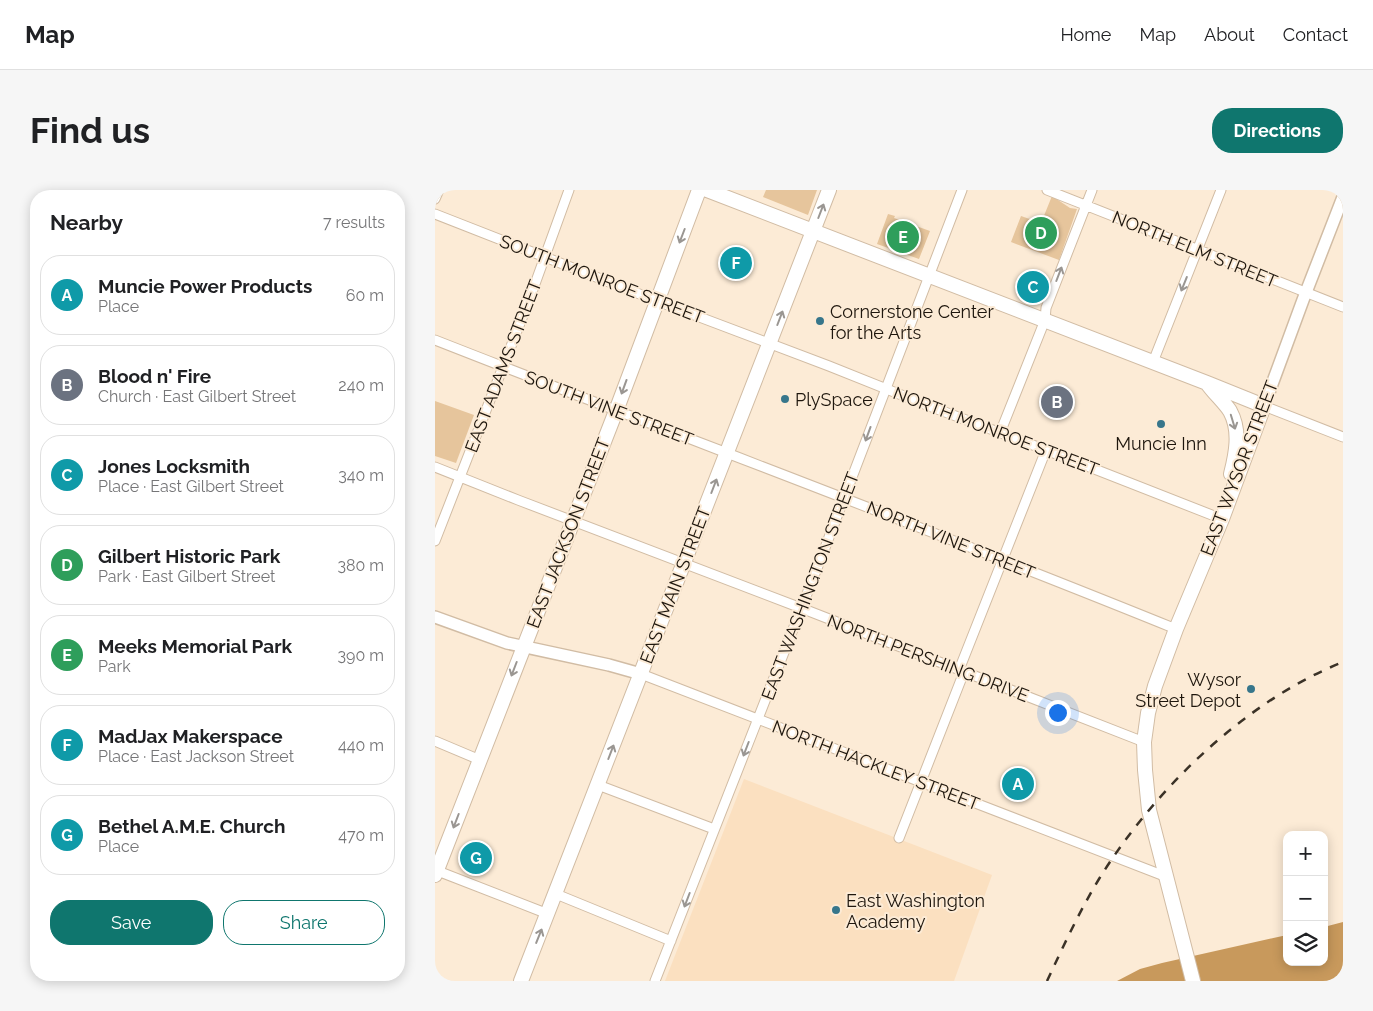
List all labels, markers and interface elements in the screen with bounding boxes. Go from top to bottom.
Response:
text: Map [25,20,75,49]
text: Home [1060,24,1111,45]
text: Map [1139,24,1176,45]
text: About [1204,24,1255,45]
text: Contact [1283,24,1348,45]
button: Directions [1212,108,1343,153]
text: Find us [30,110,150,151]
one-way arrow [817,204,826,219]
street label: NORTH ELM STREET [1109,206,1281,292]
text: Nearby [50,210,123,235]
text: 7 results [323,213,385,232]
pin: D [1025,214,1057,252]
pin: E [887,218,919,256]
one-way arrow [677,227,686,243]
street label: SOUTH MONROE STREET [497,230,707,328]
pin: F [720,244,752,282]
one-way arrow [1055,267,1064,282]
pin: C [1017,268,1049,306]
text: Muncie Power Products [98,275,312,297]
one-way arrow [1179,276,1188,291]
street label: EAST ADAMS STREET [460,277,546,455]
text: A [62,286,72,305]
text: 60 m [346,286,384,305]
text: Place [98,297,139,316]
place label: Cornerstone Center for the Arts [830,301,994,343]
one-way arrow [775,311,785,326]
marker: Cornerstone Center for the Arts [814,315,826,327]
text: Blood n' Fire [98,365,211,387]
street label: SOUTH VINE STREET [522,366,696,450]
text: B [62,376,72,395]
text: 240 m [338,376,384,395]
street label: EAST WYSOR STREET [1196,378,1282,558]
one-way arrow [619,379,628,395]
street label: NORTH MONROE STREET [890,382,1102,480]
pin: B [1041,383,1073,421]
text: Church · East Gilbert Street [98,387,296,406]
place label: PlySpace [795,389,873,410]
marker: PlySpace [779,393,791,405]
one-way arrow [1229,414,1239,430]
marker: Muncie Inn [1155,418,1167,430]
one-way arrow [863,426,872,442]
place label: Muncie Inn [1115,433,1207,454]
street label: EAST JACKSON STREET [522,435,614,631]
text: Jones Locksmith [98,455,250,477]
text: C [62,466,72,485]
text: 340 m [338,466,384,485]
street label: EAST WASHINGTON STREET [757,469,863,703]
text: Place · East Gilbert Street [98,477,284,496]
one-way arrow [710,479,719,494]
street label: NORTH VINE STREET [864,497,1038,583]
street label: EAST MAIN STREET [635,504,715,666]
text: Gilbert Historic Park [98,545,280,567]
text: D [61,556,73,575]
text: 380 m [337,556,384,575]
text: Park · East Gilbert Street [98,567,275,586]
street label: NORTH PERSHING DRIVE [824,610,1032,706]
text: Meeks Memorial Park [98,635,292,657]
text: E [62,646,72,665]
text: 390 m [338,646,384,665]
text: Park [98,657,131,676]
one-way arrow [509,661,519,676]
place label: Wysor Street Depot [1135,669,1242,711]
marker: Wysor Street Depot [1245,683,1257,695]
your location [1045,700,1071,726]
street label: NORTH HACKLEY STREET [769,716,983,814]
text: MadJax Makerspace [98,725,283,747]
text: F [62,736,72,755]
text: 440 m [338,736,384,755]
one-way arrow [741,741,750,756]
one-way arrow [607,745,616,760]
text: Place · East Jackson Street [98,747,294,766]
pin: A [1002,765,1034,803]
one-way arrow [451,813,460,828]
text: Bethel A.M.E. Church [98,815,286,837]
text: G [61,826,73,845]
text: 470 m [338,826,384,845]
map controls [1283,831,1328,966]
button: + [1283,831,1328,876]
text: Place [98,837,139,856]
pin: G [460,839,492,877]
button: − [1283,876,1328,921]
place label: East Washington Academy [846,890,985,932]
one-way arrow [682,892,691,907]
button: Save [50,900,213,945]
button: Share [223,900,385,945]
marker: East Washington Academy [830,904,842,916]
button: layers [1283,921,1328,966]
one-way arrow [535,929,545,944]

